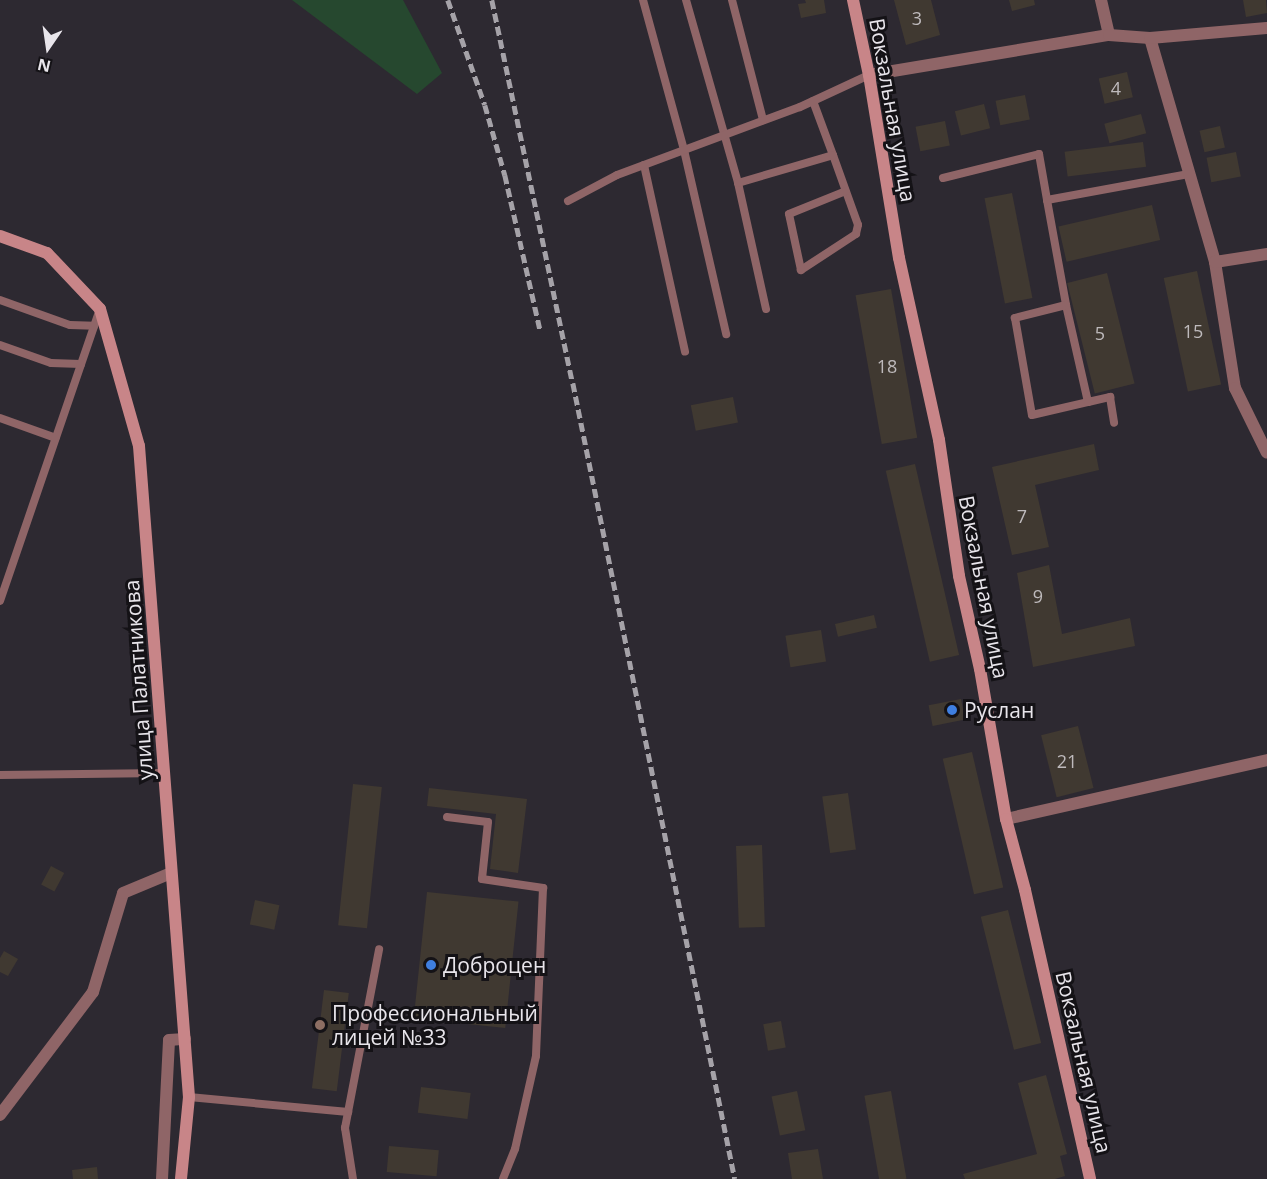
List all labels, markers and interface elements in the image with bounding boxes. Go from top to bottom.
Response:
house number: 3 [912,7,922,29]
street label: Вокзальная улица [864,16,922,204]
north arrow [18,18,78,78]
text: N [35,53,53,78]
house number: 4 [1111,77,1121,99]
house number: 15 [1183,320,1203,342]
house number: 5 [1095,322,1105,344]
house number: 18 [877,355,897,377]
street label: Вокзальная улица [954,493,1014,681]
house number: 7 [1017,505,1027,527]
street label: улица Палатникова [118,579,158,781]
house number: 9 [1033,585,1043,607]
place label: Руслан [964,697,1034,723]
marker: Руслан [945,703,959,717]
house number: 21 [1057,750,1077,772]
place label: Доброцен [443,952,546,978]
marker: Доброцен [424,958,438,972]
street label: Вокзальная улица [1051,969,1117,1155]
place label: Профессиональный лицей №33 [332,1000,538,1050]
marker: Профессиональный лицей №33 [313,1018,327,1032]

